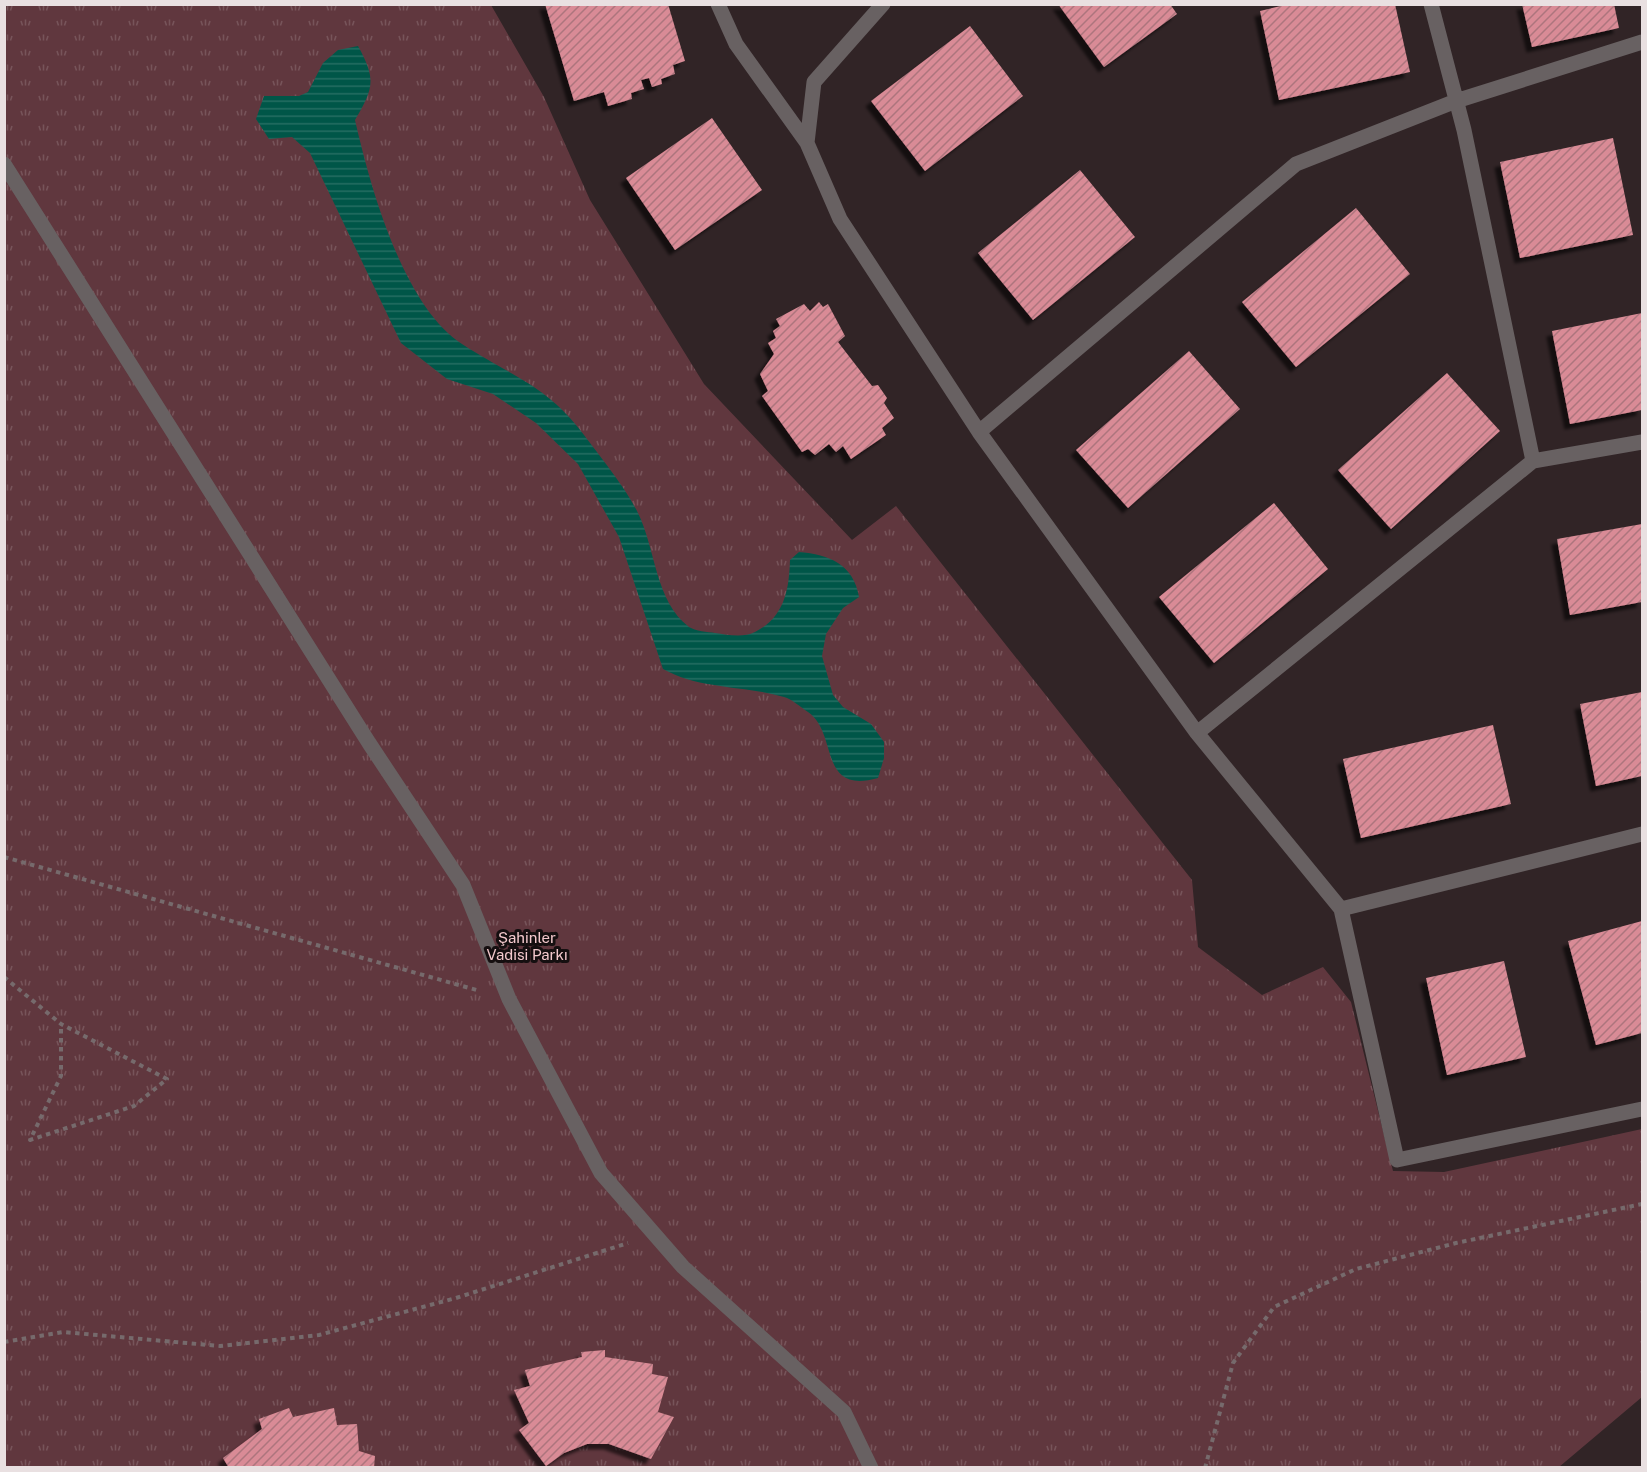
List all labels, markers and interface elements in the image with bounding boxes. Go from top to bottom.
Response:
park label: Şahinler Vadisi Parkı [486,929,568,963]

